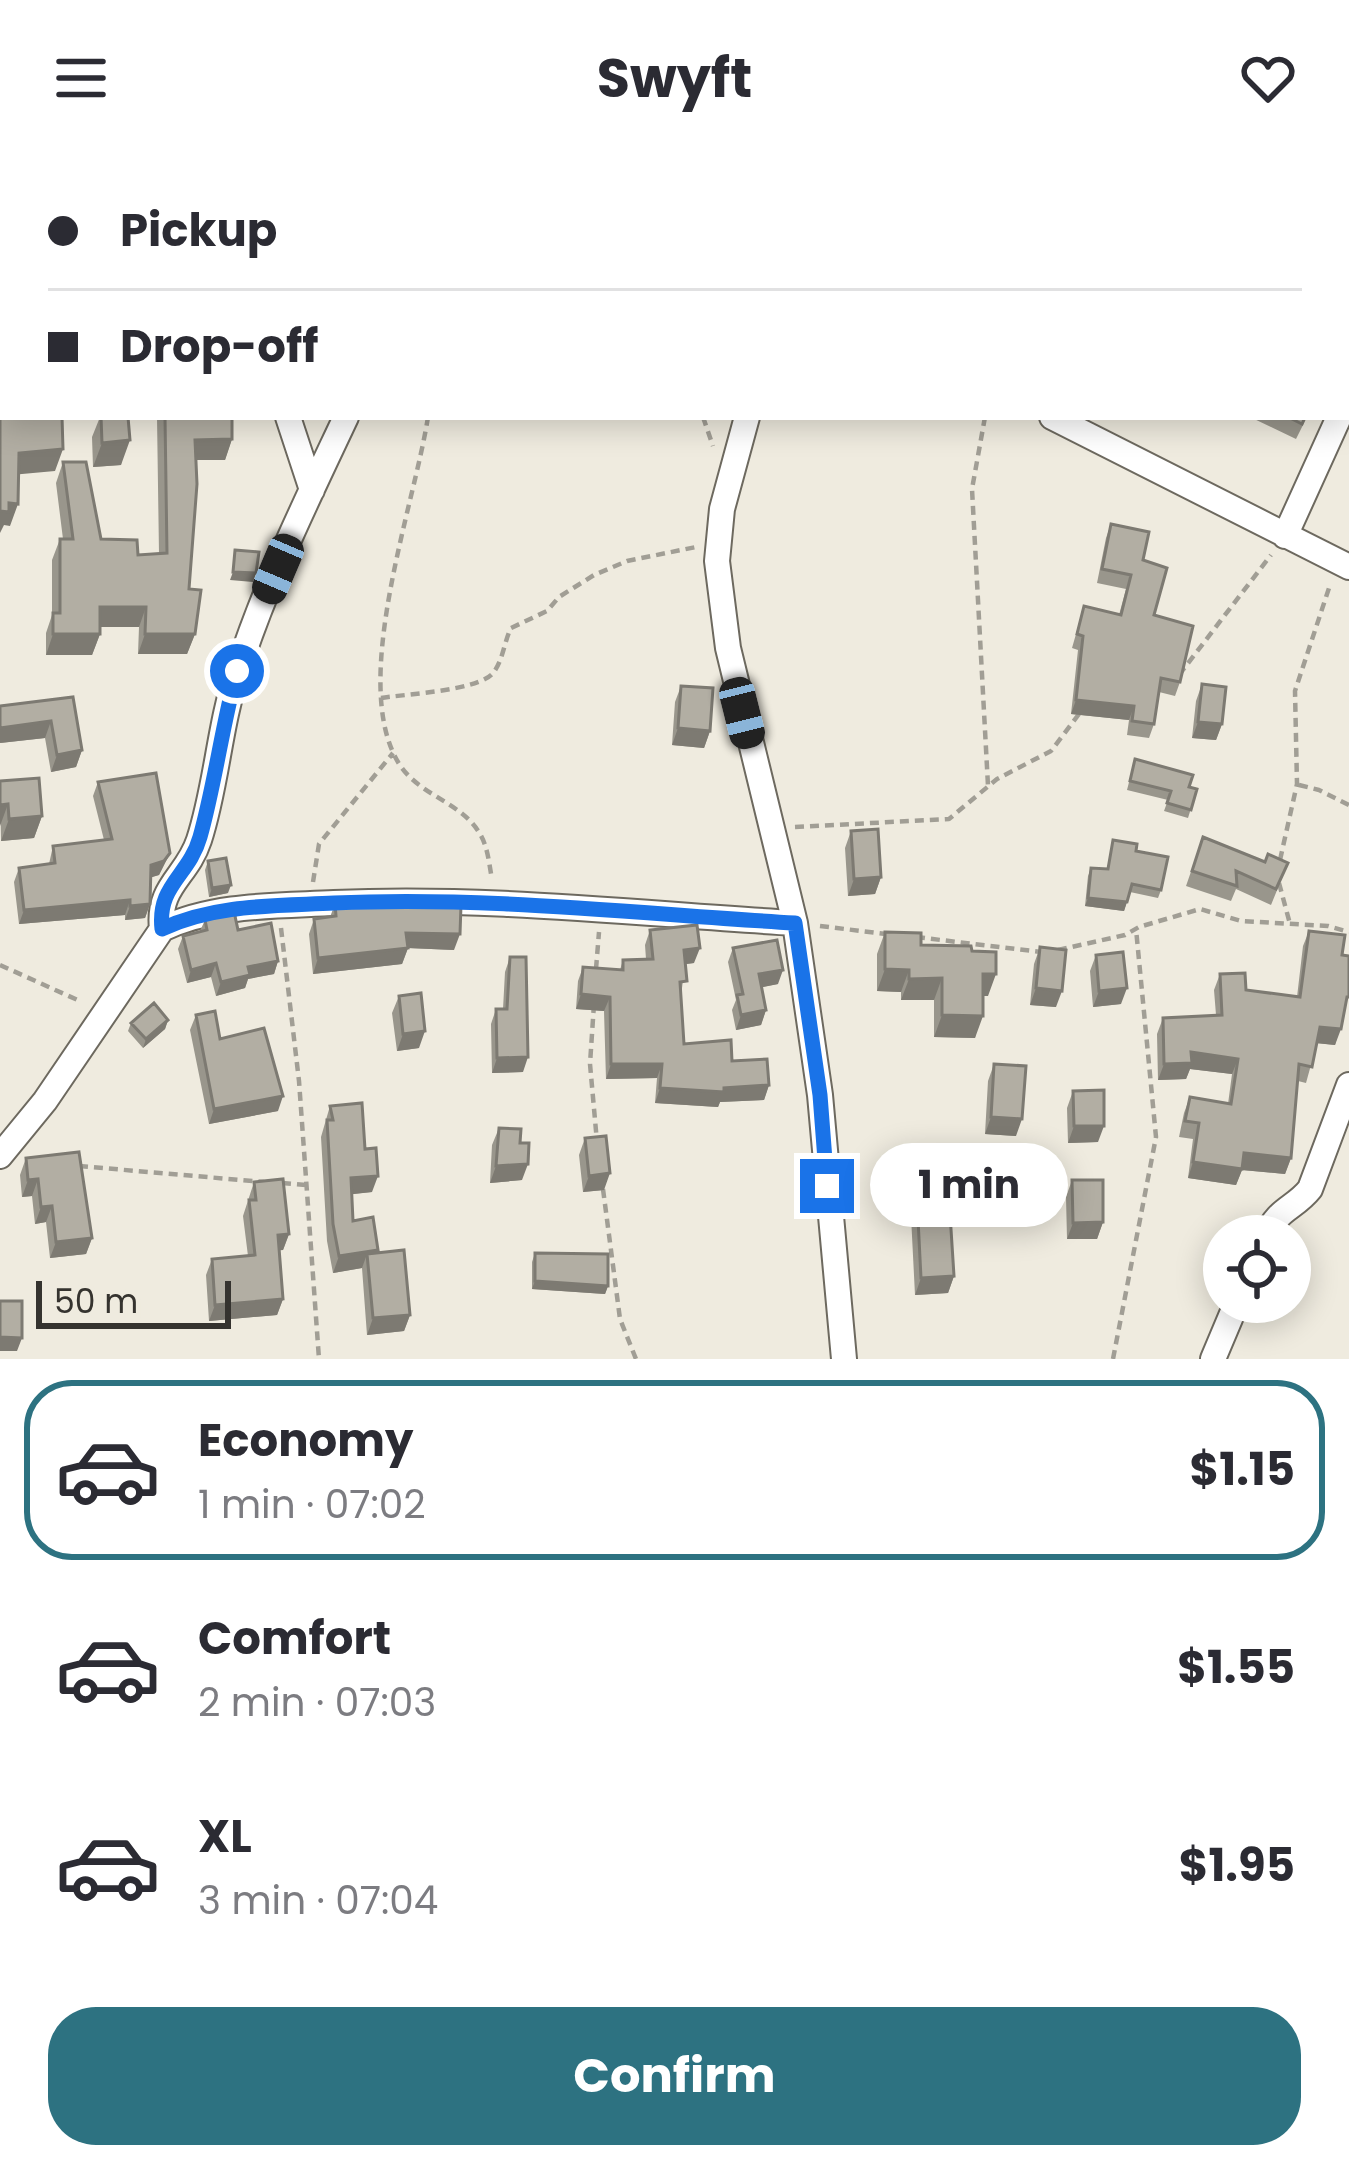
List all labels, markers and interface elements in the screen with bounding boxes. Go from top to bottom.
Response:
text: Swyft [597,40,752,116]
icon: menu [48,45,114,111]
icon: heart [1235,45,1301,111]
text: Pickup [120,199,277,262]
text: Drop-off [120,315,318,378]
car [247,529,309,609]
route start [210,644,264,698]
car [716,674,768,752]
callout: 1 min [869,1144,1067,1228]
text: 1 min [918,1157,1020,1212]
route end [800,1159,854,1213]
map controls [1203,1215,1311,1323]
button: locate [1203,1215,1311,1323]
scale bar [36,1275,231,1328]
text: 50 m [54,1278,138,1325]
text: Economy [198,1409,413,1472]
icon: car [54,1416,162,1524]
text: $1.15 [1190,1438,1295,1501]
text: 1 min · 07:02 [198,1477,426,1532]
text: Comfort [198,1607,391,1670]
icon: car [54,1614,162,1722]
text: $1.55 [1177,1636,1295,1699]
text: 2 min · 07:03 [198,1675,436,1730]
text: XL [198,1805,252,1868]
icon: car [54,1812,162,1920]
text: $1.95 [1179,1834,1295,1897]
text: 3 min · 07:04 [198,1873,438,1928]
button: Confirm [48,2007,1301,2145]

